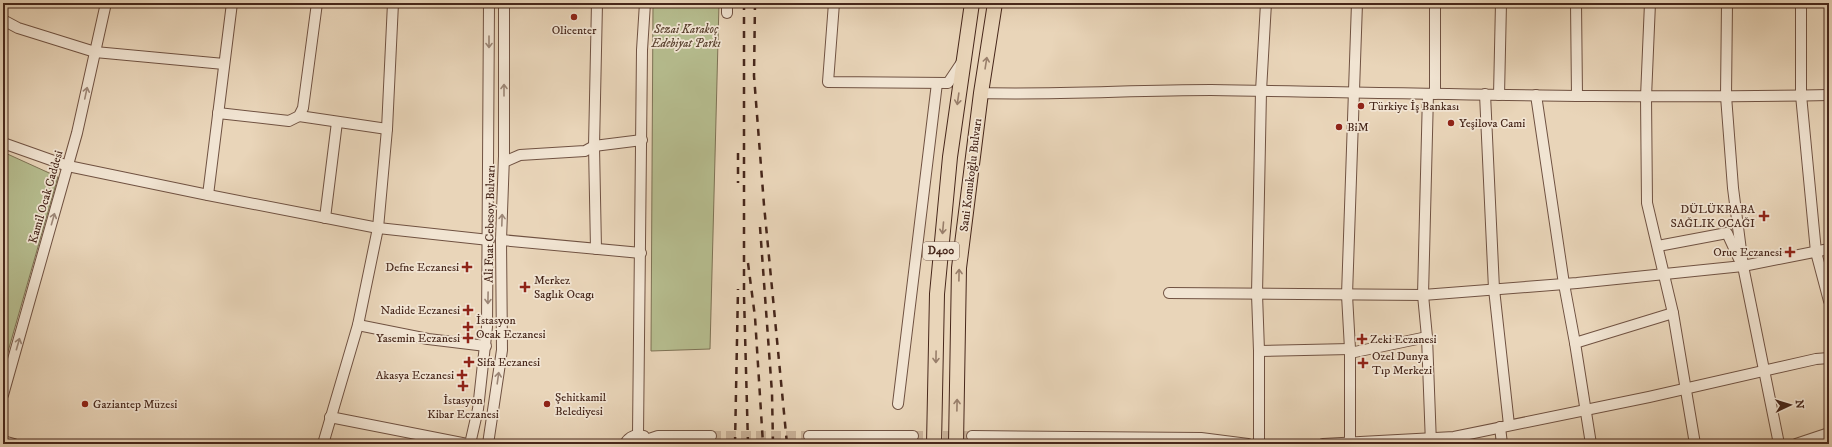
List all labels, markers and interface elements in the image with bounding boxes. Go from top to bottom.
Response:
marker: Olicenter [569,12,579,22]
park label: Sezai Karakoç Edebiyat Parkı [650,22,721,51]
place label: Olicenter [552,23,597,38]
one-way arrow [485,35,493,48]
one-way arrow [982,57,990,70]
one-way arrow [500,84,508,97]
one-way arrow [83,87,91,100]
one-way arrow [954,92,962,105]
place label: Türkiye İş Bankası [1369,99,1459,114]
marker: Türkiye İş Bankası [1356,101,1366,111]
place label: Yeşilova Cami [1459,116,1525,131]
street label: Sani Konukoğlu Bulvarı [957,118,985,232]
marker: Yeşilova Cami [1446,118,1456,128]
place label: BiM [1347,120,1369,135]
marker: BiM [1334,122,1344,132]
street label: Kamil Ocak Caddesi [26,149,66,245]
street label: Ali Fuat Cebesoy Bulvarı [481,165,499,283]
place label: DÜLÜKBABA SAĞLIK OCAĞI [1671,202,1755,231]
marker: DÜLÜKBABA SAĞLIK OCAĞI [1758,210,1770,222]
one-way arrow [50,213,57,226]
one-way arrow [498,214,506,227]
one-way arrow [940,221,947,234]
road number: D400 [923,242,959,260]
place label: Oruc Eczanesi [1713,245,1782,260]
marker: Oruc Eczanesi [1785,247,1795,257]
place label: Defne Eczanesi [385,260,459,275]
marker: Defne Eczanesi [462,262,472,272]
one-way arrow [955,269,963,282]
place label: Merkez Saglık Ocagı [534,273,594,302]
marker: Merkez Saglık Ocagı [519,281,531,293]
one-way arrow [484,291,492,304]
place label: Nadide Eczanesi [380,303,460,318]
marker: Nadide Eczanesi [463,305,473,315]
place label: İstasyon Ocak Eczanesi [476,313,546,342]
marker: İstasyon Ocak Eczanesi [463,322,473,332]
place label: Yasemin Eczanesi [376,331,460,346]
place label: Zeki Eczanesi [1370,332,1437,347]
marker: Yasemin Eczanesi [463,333,473,343]
marker: Zeki Eczanesi [1357,334,1367,344]
one-way arrow [15,338,22,351]
place label: Ozel Dunya Tıp Merkezi [1372,349,1432,378]
one-way arrow [932,350,940,363]
place label: Sifa Eczanesi [477,355,540,370]
marker: Sifa Eczanesi [464,357,474,367]
marker: Ozel Dunya Tıp Merkezi [1357,357,1369,369]
place label: Akasya Eczanesi [376,368,454,383]
marker: Akasya Eczanesi [457,370,467,380]
one-way arrow [494,372,502,385]
marker: İstasyon Kibar Eczanesi [458,381,468,391]
north arrow [1770,385,1810,425]
place label: Şehitkamil Belediyesi [555,390,607,419]
place label: İstasyon Kibar Eczanesi [427,393,499,422]
place label: Gaziantep Müzesi [93,397,177,412]
marker: Gaziantep Müzesi [80,399,90,409]
marker: Şehitkamil Belediyesi [542,399,552,409]
one-way arrow [953,399,961,412]
text: N [1792,399,1806,409]

